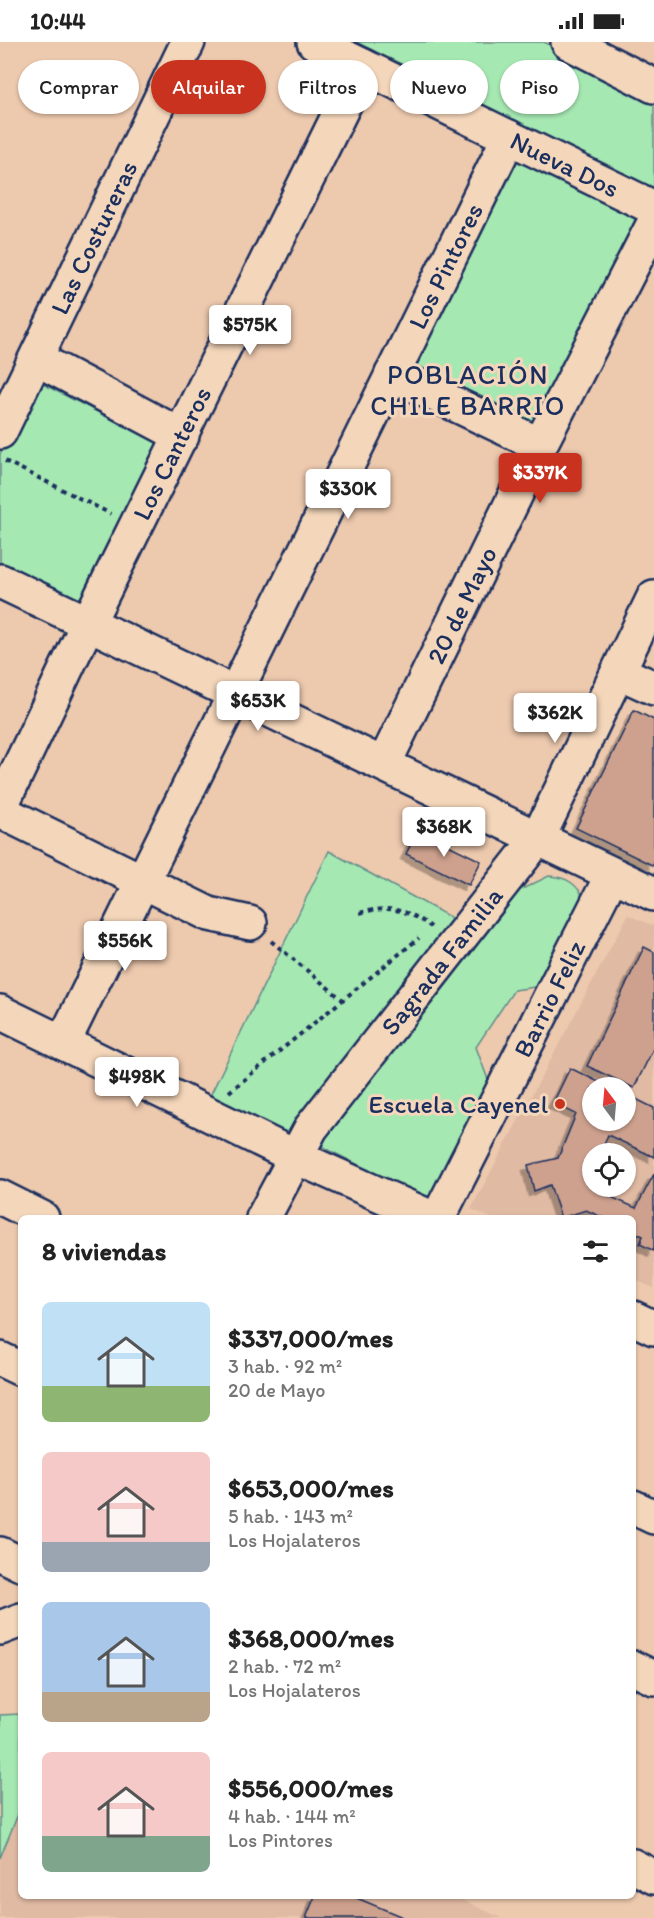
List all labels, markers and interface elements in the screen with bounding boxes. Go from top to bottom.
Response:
text: 10:44 [30,8,86,35]
chip: Comprar [18,60,139,114]
chip: Alquilar [151,60,266,114]
chip: Filtros [278,60,378,114]
chip: Nuevo [390,60,488,114]
chip: Piso [500,60,579,114]
street label: Nueva Dos [505,124,624,204]
street label: Las Costureras [43,155,144,320]
street label: Los Pintores [401,198,490,334]
pin: $575K [208,305,292,356]
text: $575K [223,312,277,336]
district label: POBLACIÓN CHILE BARRIO [370,358,566,422]
street label: Los Canteros [125,381,218,525]
pin: $337K [498,453,582,504]
text: $337K [513,460,567,484]
pin: $330K [306,469,390,520]
text: $330K [319,476,377,500]
street label: 20 de Mayo [420,541,504,669]
pin: $653K [216,681,300,732]
text: $653K [231,688,285,712]
pin: $362K [513,693,597,744]
text: $362K [528,700,582,724]
pin: $368K [402,807,486,858]
text: $368K [416,814,472,838]
street label: Sagrada Familia [374,880,510,1042]
pin: $556K [83,921,167,972]
text: $556K [98,928,152,952]
street label: Barrio Feliz [506,935,592,1063]
pin: $498K [95,1057,179,1108]
text: $498K [109,1064,165,1088]
north arrow [582,1077,636,1131]
map controls [582,1077,636,1197]
place label: Escuela Cayenel [368,1088,548,1120]
marker: Escuela Cayenel [553,1097,567,1111]
button: locate [582,1143,636,1197]
text: 8 viviendas [42,1235,166,1267]
icon: filters [579,1235,612,1268]
text: $337,000/mes [228,1322,393,1354]
icon: home [90,1326,162,1398]
text: 3 hab. · 92 m² [228,1354,342,1378]
text: 20 de Mayo [228,1378,325,1402]
text: $653,000/mes [228,1472,394,1504]
icon: home [90,1476,162,1548]
text: 5 hab. · 143 m² [228,1504,353,1528]
text: Los Hojalateros [228,1528,361,1552]
text: $368,000/mes [228,1622,394,1654]
icon: home [90,1626,162,1698]
text: 2 hab. · 72 m² [228,1654,341,1678]
text: Los Hojalateros [228,1678,361,1702]
text: $556,000/mes [228,1772,393,1804]
icon: home [90,1776,162,1848]
text: 4 hab. · 144 m² [228,1804,356,1828]
text: Los Pintores [228,1828,333,1852]

